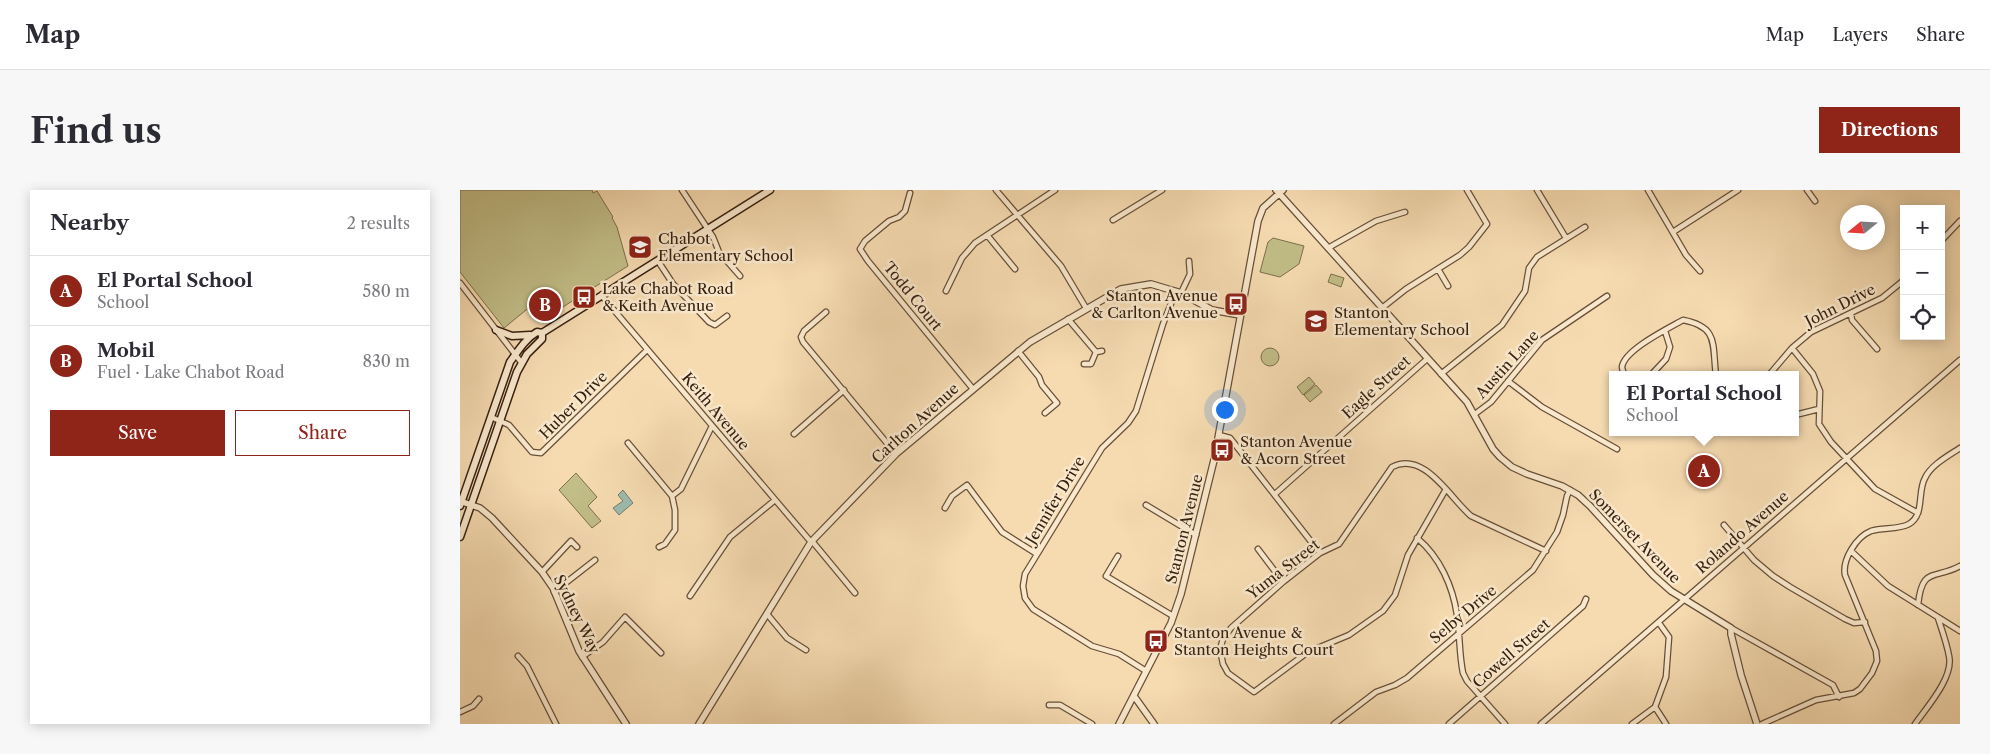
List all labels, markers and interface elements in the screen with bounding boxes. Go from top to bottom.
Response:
text: Map [25,20,80,49]
text: Map [1766,24,1804,46]
text: Layers [1832,24,1888,46]
text: Share [1916,24,1965,46]
button: Directions [1819,107,1960,153]
text: Find us [30,109,162,152]
north arrow [1840,205,1885,250]
map controls [1900,205,1945,340]
button: + [1900,205,1945,250]
text: Nearby [50,210,129,235]
text: 2 results [347,213,410,233]
place label: Chabot Elementary School [658,229,794,265]
school or university icon: Chabot Elementary School [627,234,653,260]
button: − [1900,250,1945,295]
street label: Todd Court [880,258,947,335]
text: El Portal School [97,269,253,292]
place label: Lake Chabot Road & Keith Avenue [602,279,734,315]
street label: John Drive [1800,279,1878,332]
text: A [60,281,72,301]
text: 580 m [363,281,410,301]
bus stop icon: Lake Chabot Road & Keith Avenue [571,284,597,310]
pin: B [529,286,561,324]
place label: Stanton Avenue & Carlton Avenue [1091,286,1218,322]
bus stop icon: Stanton Avenue & Carlton Avenue [1223,291,1249,317]
text: School [97,292,149,312]
button: locate [1900,295,1945,340]
place label: Stanton Elementary School [1334,303,1470,339]
school or university icon: Stanton Elementary School [1303,308,1329,334]
street label: Austin Lane [1471,326,1543,403]
text: Mobil [97,339,155,362]
text: B [60,351,72,371]
text: 830 m [362,351,410,371]
street label: Eagle Street [1338,351,1415,423]
text: Fuel · Lake Chabot Road [97,362,284,382]
street label: Huber Drive [535,367,611,443]
street label: Keith Avenue [678,368,754,454]
popup [1609,371,1799,436]
street label: Carlton Avenue [867,379,963,467]
text: El Portal School [1626,382,1782,405]
your location [1212,397,1238,423]
text: School [1626,405,1678,425]
button: Save [50,410,225,456]
button: Share [235,410,410,456]
place label: Stanton Avenue & Acorn Street [1240,432,1352,468]
bus stop icon: Stanton Avenue & Acorn Street [1209,437,1235,463]
street label: Jennifer Drive [1020,452,1089,549]
pin: A [1688,452,1720,490]
street label: Stanton Avenue [1161,472,1207,586]
street label: Somerset Avenue [1585,485,1685,587]
street label: Rolando Avenue [1692,487,1792,577]
street label: Yuma Street [1242,534,1324,604]
street label: Sydney Way [550,571,605,657]
street label: Selby Drive [1426,581,1500,647]
street label: Cowell Street [1468,614,1554,692]
place label: Stanton Avenue & Stanton Heights Court [1174,623,1334,659]
bus stop icon: Stanton Avenue & Stanton Heights Court [1143,628,1169,654]

